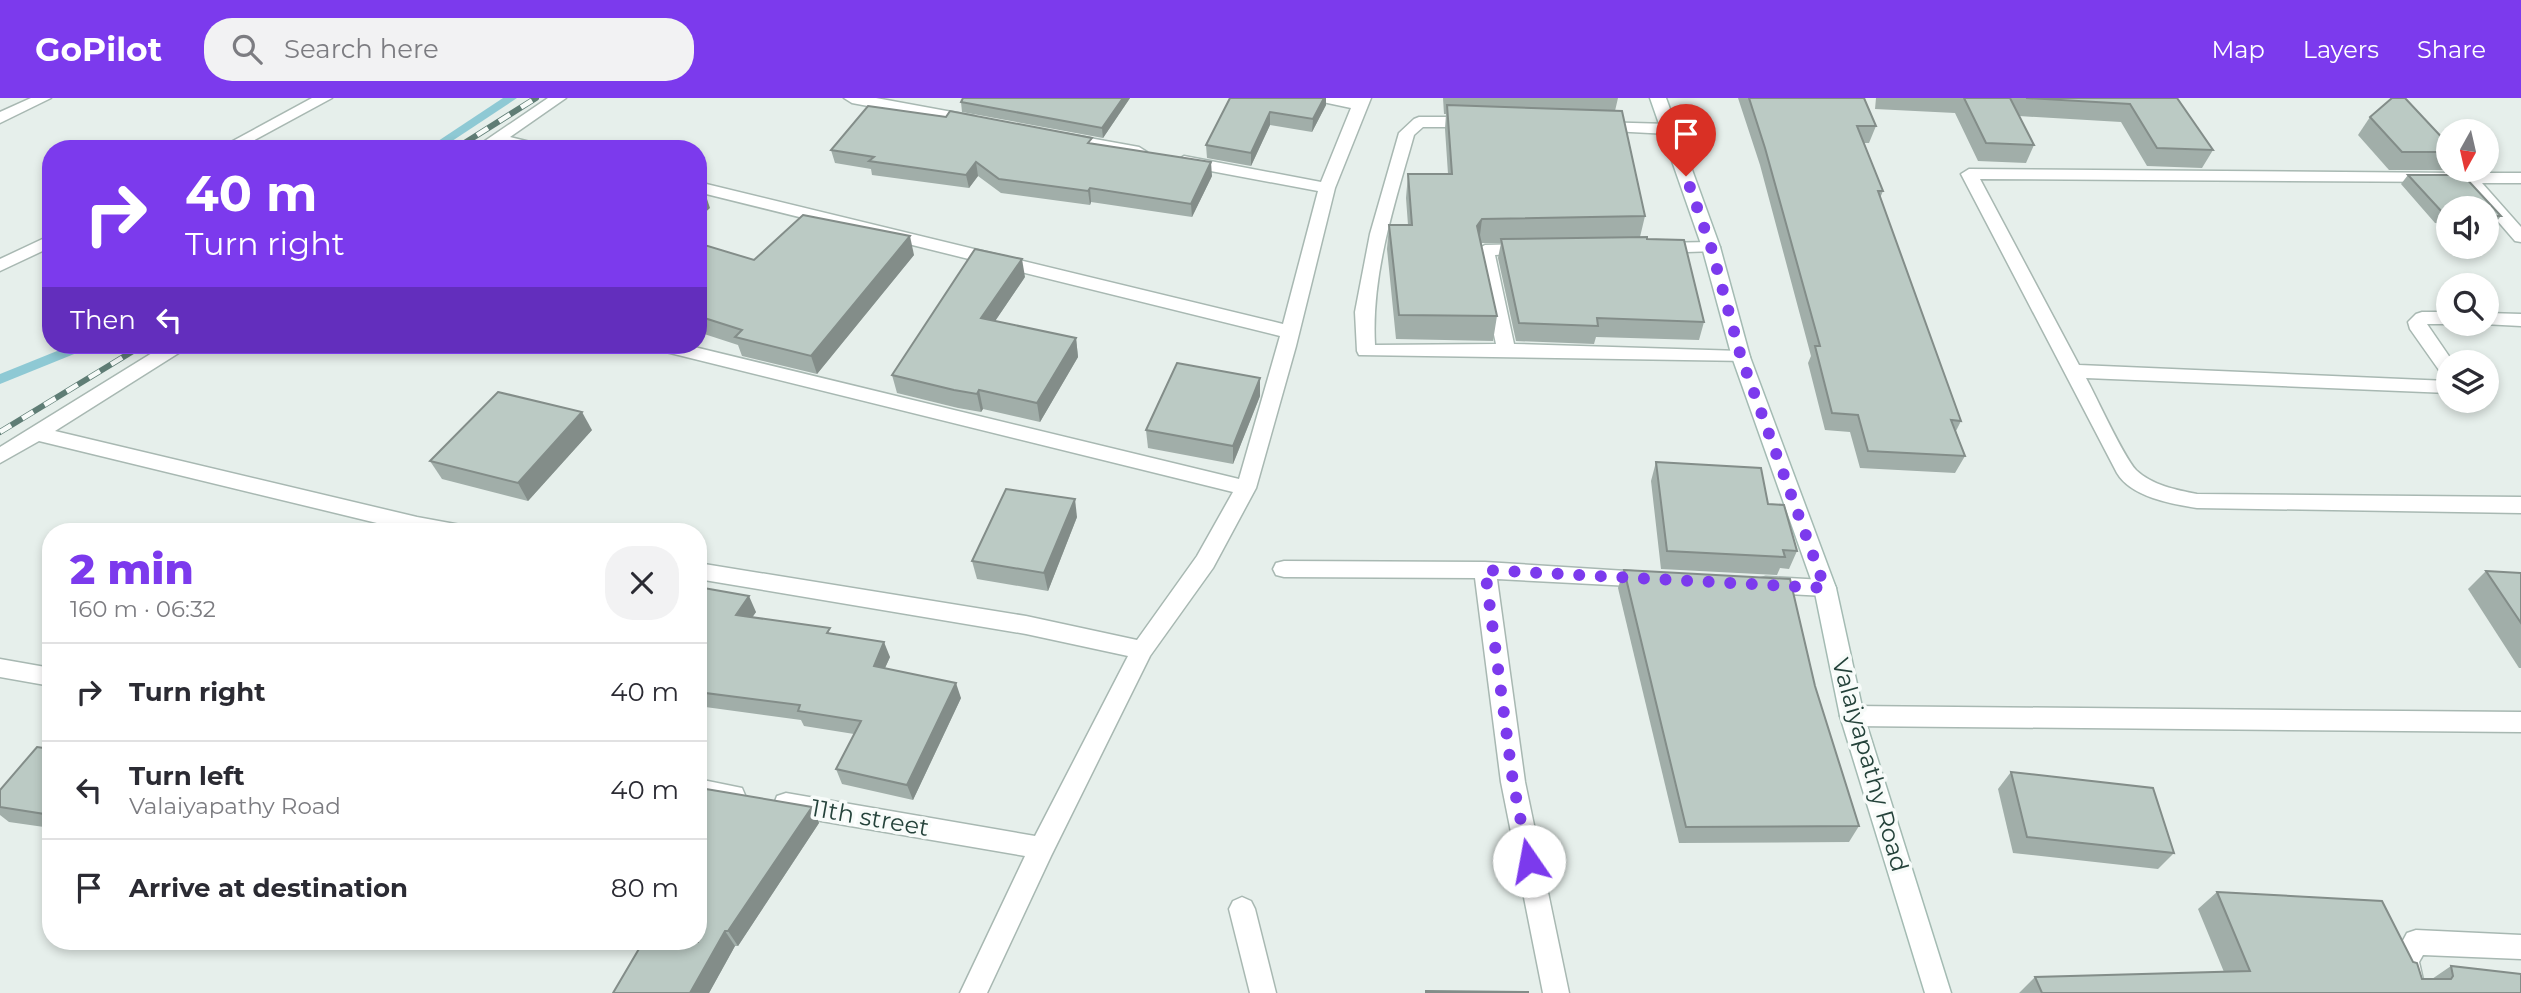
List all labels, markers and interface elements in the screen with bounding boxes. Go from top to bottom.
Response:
search box [204,18,694,81]
text: GoPilot [35,29,162,69]
icon: search [228,30,266,68]
text: Search here [284,33,439,65]
text: Map [2211,35,2265,64]
text: Layers [2303,35,2379,64]
text: Share [2417,35,2486,64]
pin [1656,104,1716,176]
icon: arrive [1667,115,1705,153]
north arrow [2436,119,2499,182]
map controls [2436,119,2499,413]
text: 40 m [185,164,317,223]
icon: right [70,168,161,259]
button: sound [2436,196,2499,259]
text: Turn right [185,224,345,263]
button: search [2436,273,2499,336]
icon: left [150,301,188,339]
text: Then [70,304,136,336]
button: layers [2436,350,2499,413]
text: 2 min [70,543,194,595]
button: close [605,546,679,620]
text: 160 m · 06:32 [70,595,216,623]
street label: Valaiyapathy Road [1826,655,1915,875]
icon: right [70,673,108,711]
text: Turn right [129,676,265,708]
text: 40 m [610,676,679,708]
text: Turn left [129,760,245,792]
icon: left [70,771,108,809]
text: 40 m [610,774,679,806]
text: Valaiyapathy Road [129,792,341,820]
street label: 11th street [809,793,931,842]
position arrow [1492,824,1566,898]
icon: arrive [70,869,108,907]
text: Arrive at destination [129,872,408,904]
text: 80 m [611,872,679,904]

